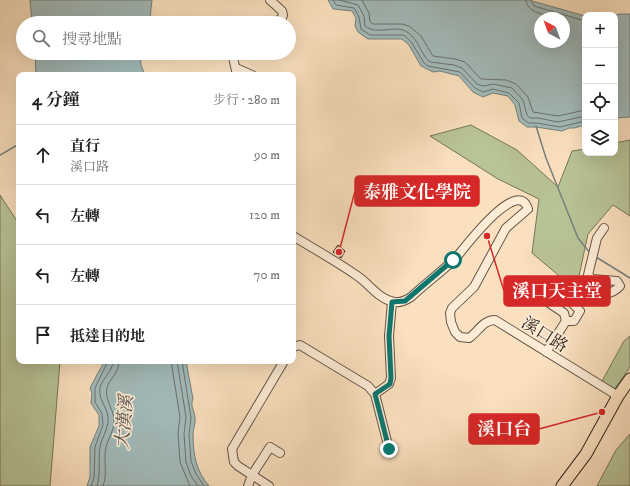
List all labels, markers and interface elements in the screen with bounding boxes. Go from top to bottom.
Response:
north arrow [534,12,570,48]
map controls [582,12,618,156]
button: + [582,12,618,48]
search box [16,16,296,60]
icon: search [30,27,52,49]
text: 搜尋地點 [62,30,122,49]
button: − [582,48,618,84]
button: locate [582,84,618,120]
text: 4 分鐘 [32,89,79,111]
text: 步行 · 280 m [213,92,280,108]
button: layers [582,120,618,156]
text: 直行 [70,137,100,156]
icon: ahead [32,144,54,166]
text: 90 m [254,147,280,163]
text: 溪口路 [70,159,109,175]
callout: 泰雅文化學院 [355,176,479,206]
text: 泰雅文化學院 [363,182,471,204]
icon: left [32,204,54,226]
text: 左轉 [70,207,100,226]
text: 120 m [249,207,280,223]
route start [444,251,462,269]
icon: left [32,264,54,286]
text: 左轉 [70,267,100,286]
text: 70 m [254,267,280,283]
callout: 溪口天主堂 [504,276,610,306]
text: 溪口天主堂 [512,281,602,303]
street label: 溪口路 [517,312,572,358]
icon: arrive [32,324,54,346]
text: 抵達目的地 [70,327,145,346]
water label: 大漢溪 [112,392,138,450]
callout: 溪口台 [469,414,539,444]
text: 溪口台 [477,419,531,441]
route end [380,440,398,458]

